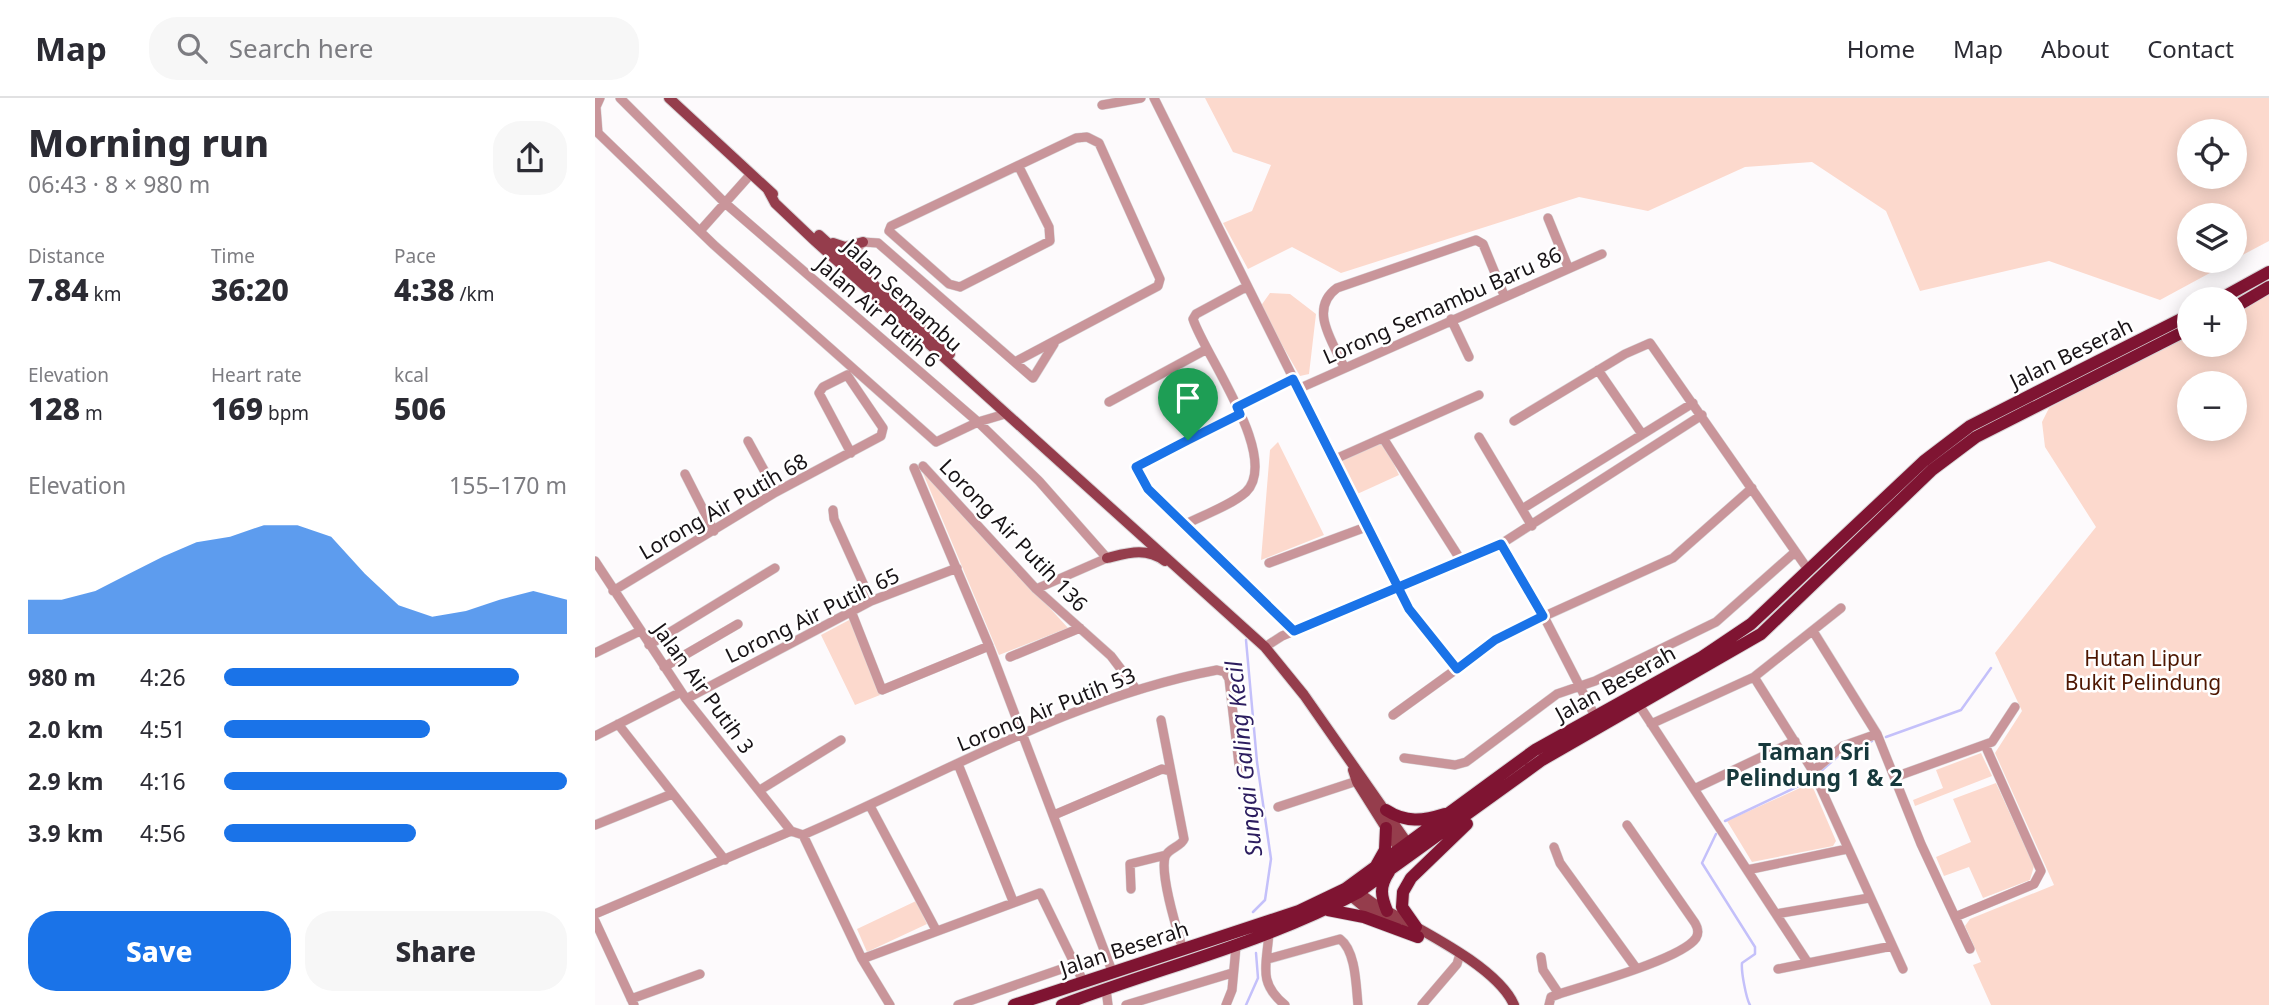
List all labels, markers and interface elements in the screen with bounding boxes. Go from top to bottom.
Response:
search box [149,17,639,80]
text: Map [35,26,107,71]
icon: search [173,29,211,67]
text: Search here [229,30,373,66]
text: Home [1847,32,1915,65]
text: Map [1953,32,2003,65]
text: About [2041,32,2109,65]
text: Contact [2147,32,2234,65]
text: Morning run [28,116,269,168]
map controls [2177,119,2247,441]
button: locate [2177,119,2247,189]
button: share [493,121,567,195]
text: 06:43 · 8 × 980 m [28,168,210,200]
button: layers [2177,203,2247,273]
street label: Jalan Semambu [836,231,969,358]
street label: Lorong Semambu Baru 86 [1318,240,1566,370]
text: Distance [28,243,105,269]
text: Time [211,243,255,269]
text: Pace [394,243,436,269]
street label: Jalan Air Putih 6 [809,249,946,373]
text: 7.84 [28,269,89,310]
text: 36:20 [211,269,289,310]
text: 4:38 [394,269,455,310]
text: km [89,281,121,307]
text: /km [455,281,495,307]
button: + [2177,287,2247,357]
street label: Jalan Beserah [2003,311,2137,396]
text: Elevation [28,362,109,388]
text: Heart rate [211,362,302,388]
text: kcal [394,362,429,388]
pin [1158,368,1218,440]
button: − [2177,371,2247,441]
icon: arrive [1169,379,1207,417]
text: 128 [28,388,80,429]
text: 169 [211,388,263,429]
text: 506 [394,388,446,429]
text: m [80,400,103,426]
text: bpm [263,400,309,426]
street label: Lorong Air Putih 68 [634,446,812,566]
street label: Lorong Air Putih 136 [934,453,1094,617]
text: Elevation [28,469,126,501]
text: 155–170 m [449,469,567,501]
street label: Lorong Air Putih 65 [720,561,904,669]
street label: Jalan Air Putih 3 [646,615,761,759]
street label: Jalan Beserah [1548,638,1680,729]
park label: Hutan Lipur Bukit Pelindung [2065,644,2221,696]
water label: Sungai Galing Kecil [1217,659,1269,858]
street label: Lorong Air Putih 53 [953,660,1139,758]
text: 980 m [28,661,96,693]
text: 4:26 [140,661,186,693]
text: 2.0 km [28,713,103,745]
text: 4:51 [140,713,186,745]
district label: Taman Sri Pelindung 1 & 2 [1725,735,1903,793]
text: 2.9 km [28,765,103,797]
text: 4:16 [140,765,186,797]
text: 3.9 km [28,817,103,849]
text: 4:56 [140,817,186,849]
button: Save [28,911,291,991]
button: Share [305,911,567,991]
street label: Jalan Beserah [1054,914,1192,983]

